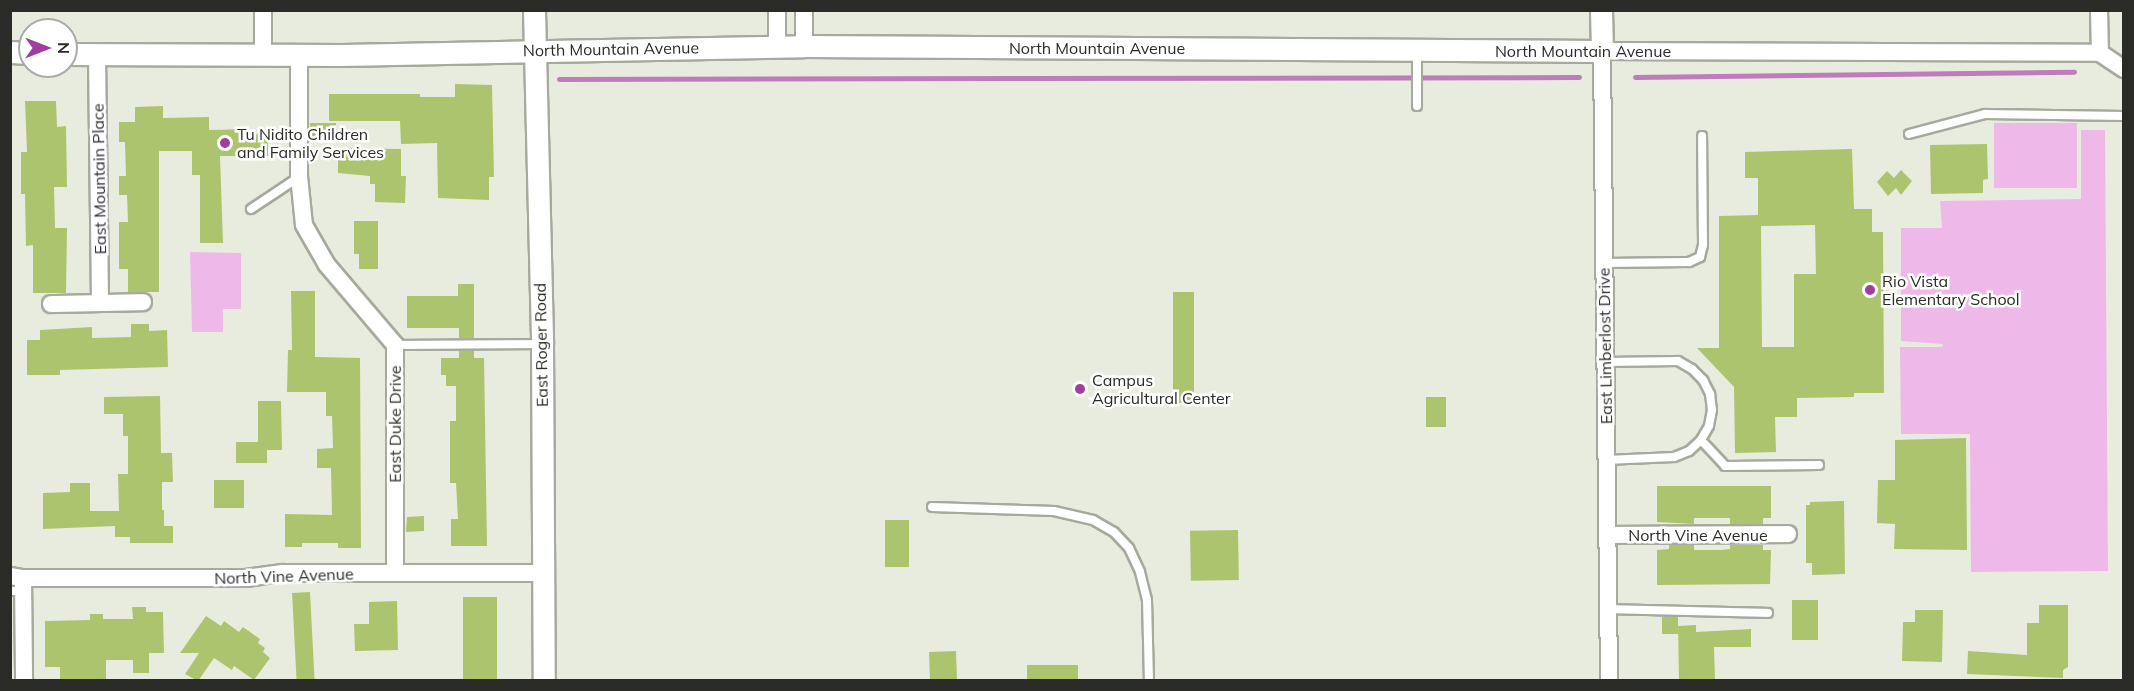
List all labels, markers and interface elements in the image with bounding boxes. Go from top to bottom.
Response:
north arrow [18,18,78,78]
street label: North Mountain Avenue [523,38,699,60]
street label: North Mountain Avenue [1009,38,1185,58]
street label: North Mountain Avenue [1495,41,1671,61]
text: N [54,42,74,54]
street label: East Mountain Place [88,103,110,255]
place label: Tu Nidito Children and Family Services [237,124,384,162]
marker: Tu Nidito Children and Family Services [218,136,232,150]
street label: East Limberlost Drive [1594,268,1616,424]
place label: Rio Vista Elementary School [1882,271,2020,309]
street label: East Roger Road [530,283,552,407]
marker: Rio Vista Elementary School [1863,283,1877,297]
street label: East Duke Drive [385,365,405,483]
place label: Campus Agricultural Center [1092,370,1231,408]
marker: Campus Agricultural Center [1073,382,1087,396]
street label: North Vine Avenue [1628,525,1768,545]
street label: North Vine Avenue [214,564,354,588]

